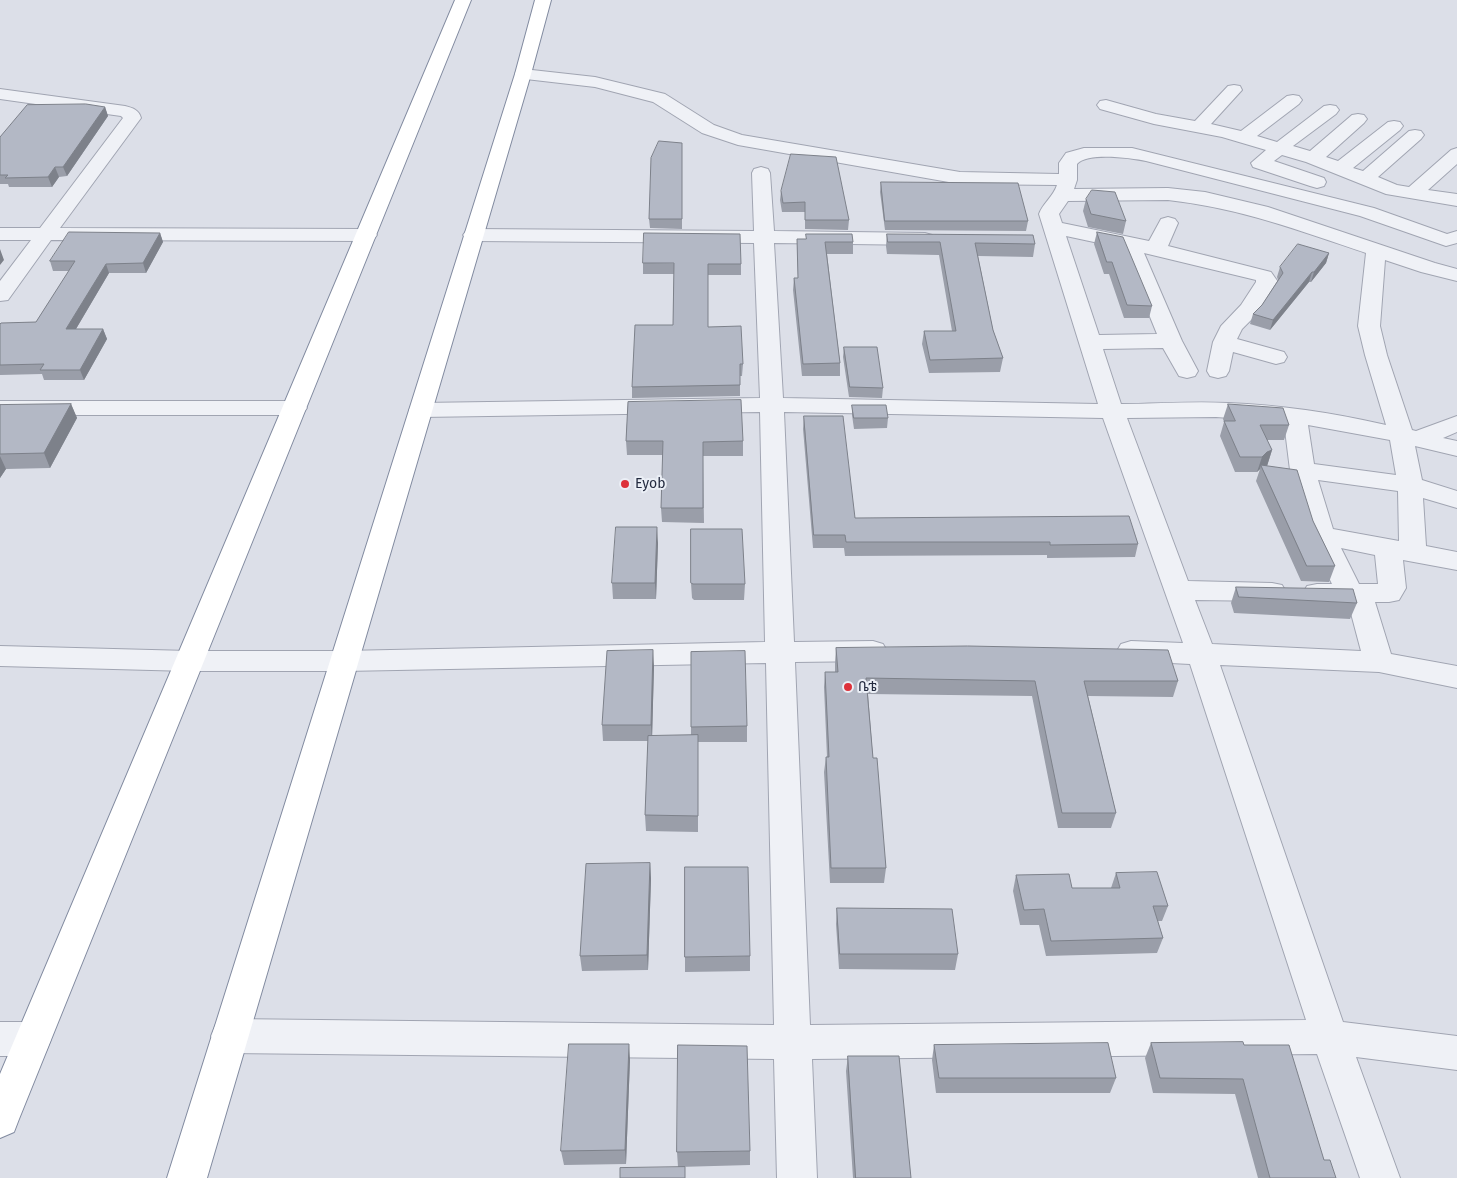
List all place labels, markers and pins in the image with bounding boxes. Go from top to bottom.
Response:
place label: Eyob [635,476,666,492]
marker: Eyob [619,478,631,490]
place label: ቤቴ [858,679,877,695]
marker: ቤቴ [842,681,854,693]

